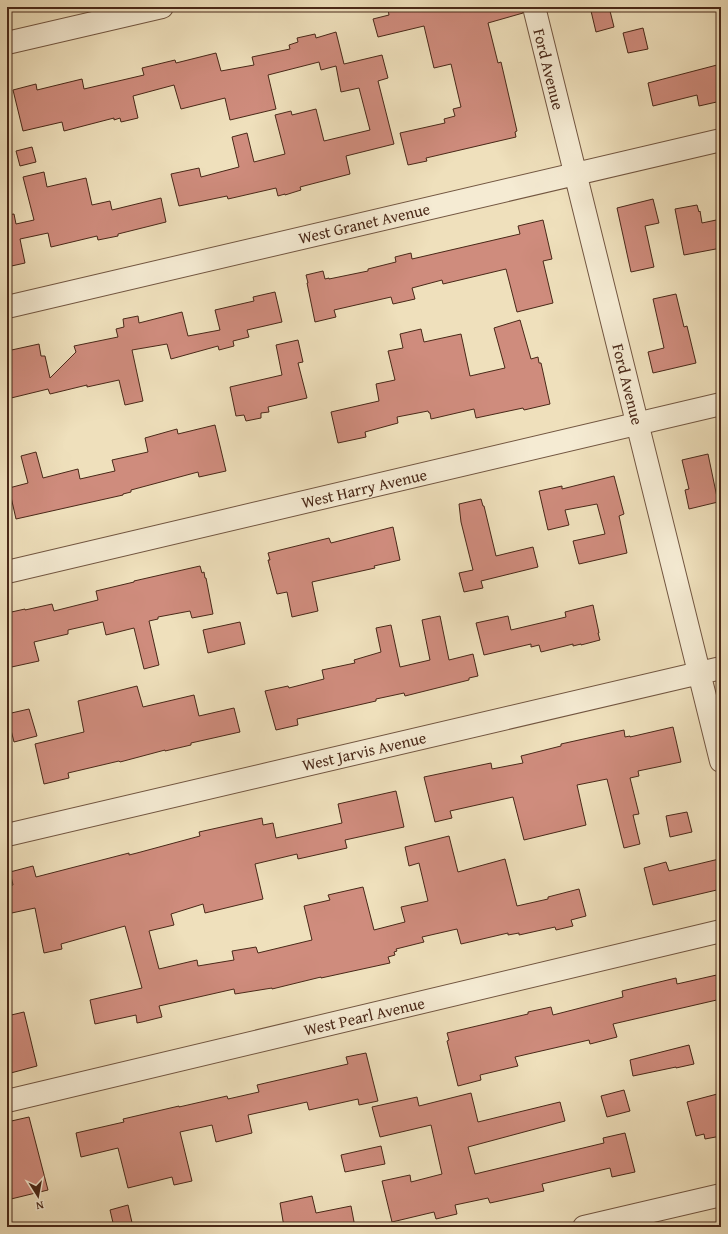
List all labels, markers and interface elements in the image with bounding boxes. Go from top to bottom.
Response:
street label: Ford Avenue [527,26,571,112]
street label: West Granet Avenue [296,196,432,250]
street label: Ford Avenue [606,341,650,427]
street label: West Harry Avenue [299,462,429,514]
street label: West Jarvis Avenue [300,725,428,777]
street label: West Pearl Avenue [301,990,427,1042]
north arrow [18,1176,58,1216]
text: N [34,1197,45,1214]

